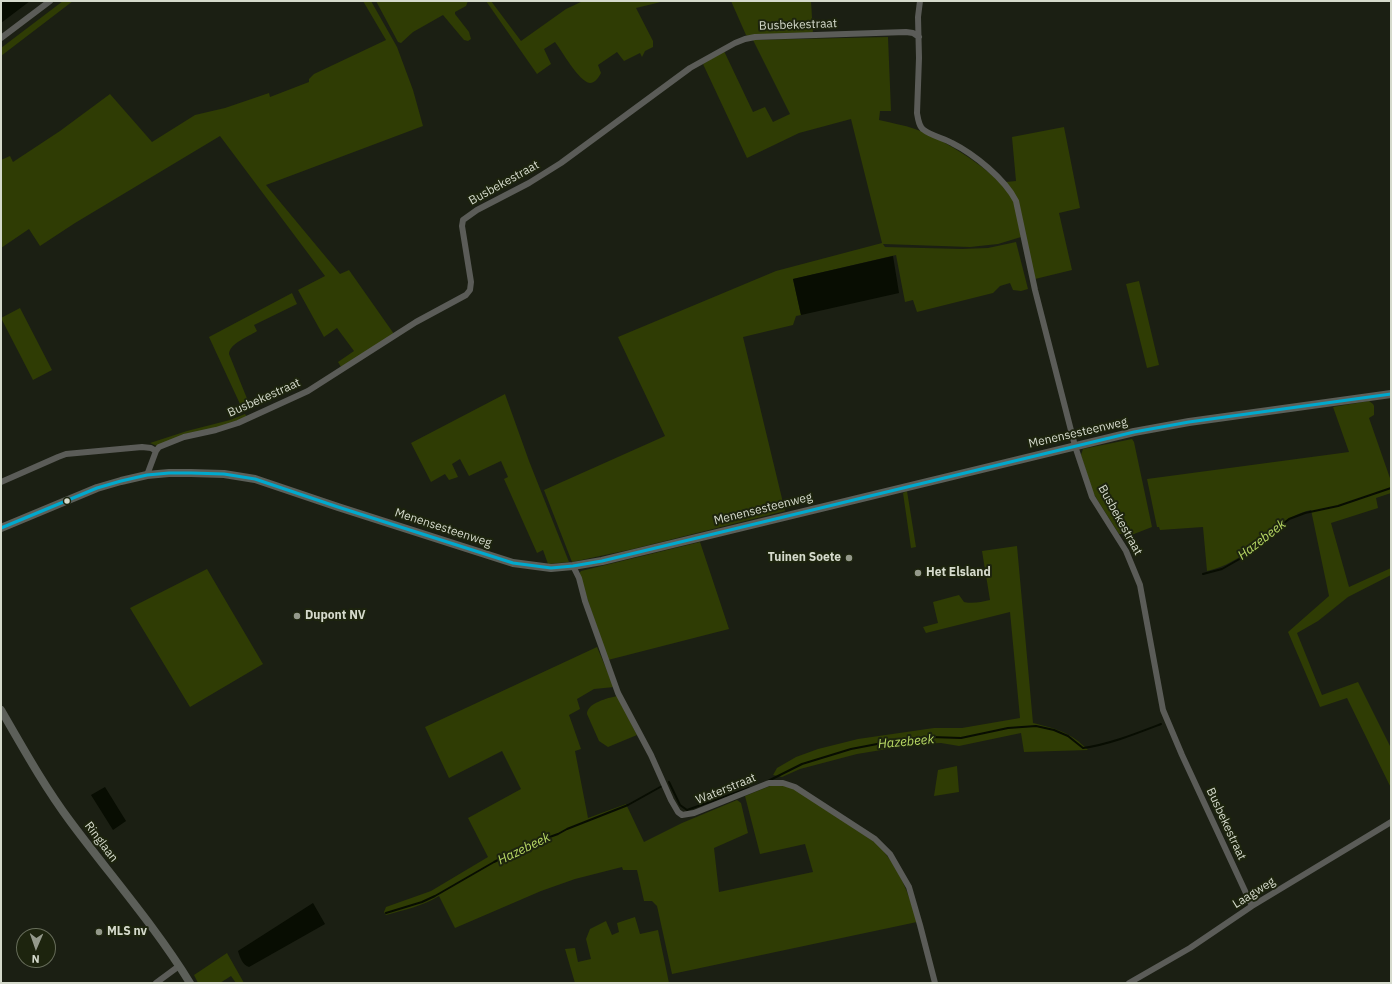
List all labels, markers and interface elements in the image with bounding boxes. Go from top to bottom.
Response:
street label: Busbekestraat [759,16,837,34]
street label: Busbekestraat [466,158,542,208]
street label: Busbekestraat [225,376,303,420]
street label: Menensesteenweg [1027,415,1129,451]
street label: Busbekestraat [1095,482,1145,558]
street label: Menensesteenweg [712,490,814,528]
unlabelled marker [62,496,72,506]
street label: Menensesteenweg [393,506,493,550]
water label: Hazebeek [1235,517,1289,563]
place label: Tuinen Soete [768,551,841,565]
marker: Tuinen Soete [844,553,854,563]
place label: Het Elsland [926,566,991,580]
marker: Het Elsland [913,568,923,578]
place label: Dupont NV [305,609,366,623]
marker: Dupont NV [292,611,302,621]
water label: Hazebeek [877,732,935,752]
street label: Waterstraat [694,770,758,808]
street label: Busbekestraat [1203,786,1249,862]
street label: Ringlaan [81,819,121,865]
water label: Hazebeek [495,830,553,868]
street label: Laagweg [1230,874,1278,912]
place label: MLS nv [107,925,147,939]
marker: MLS nv [94,927,104,937]
north arrow [16,928,56,968]
text: N [31,952,40,966]

